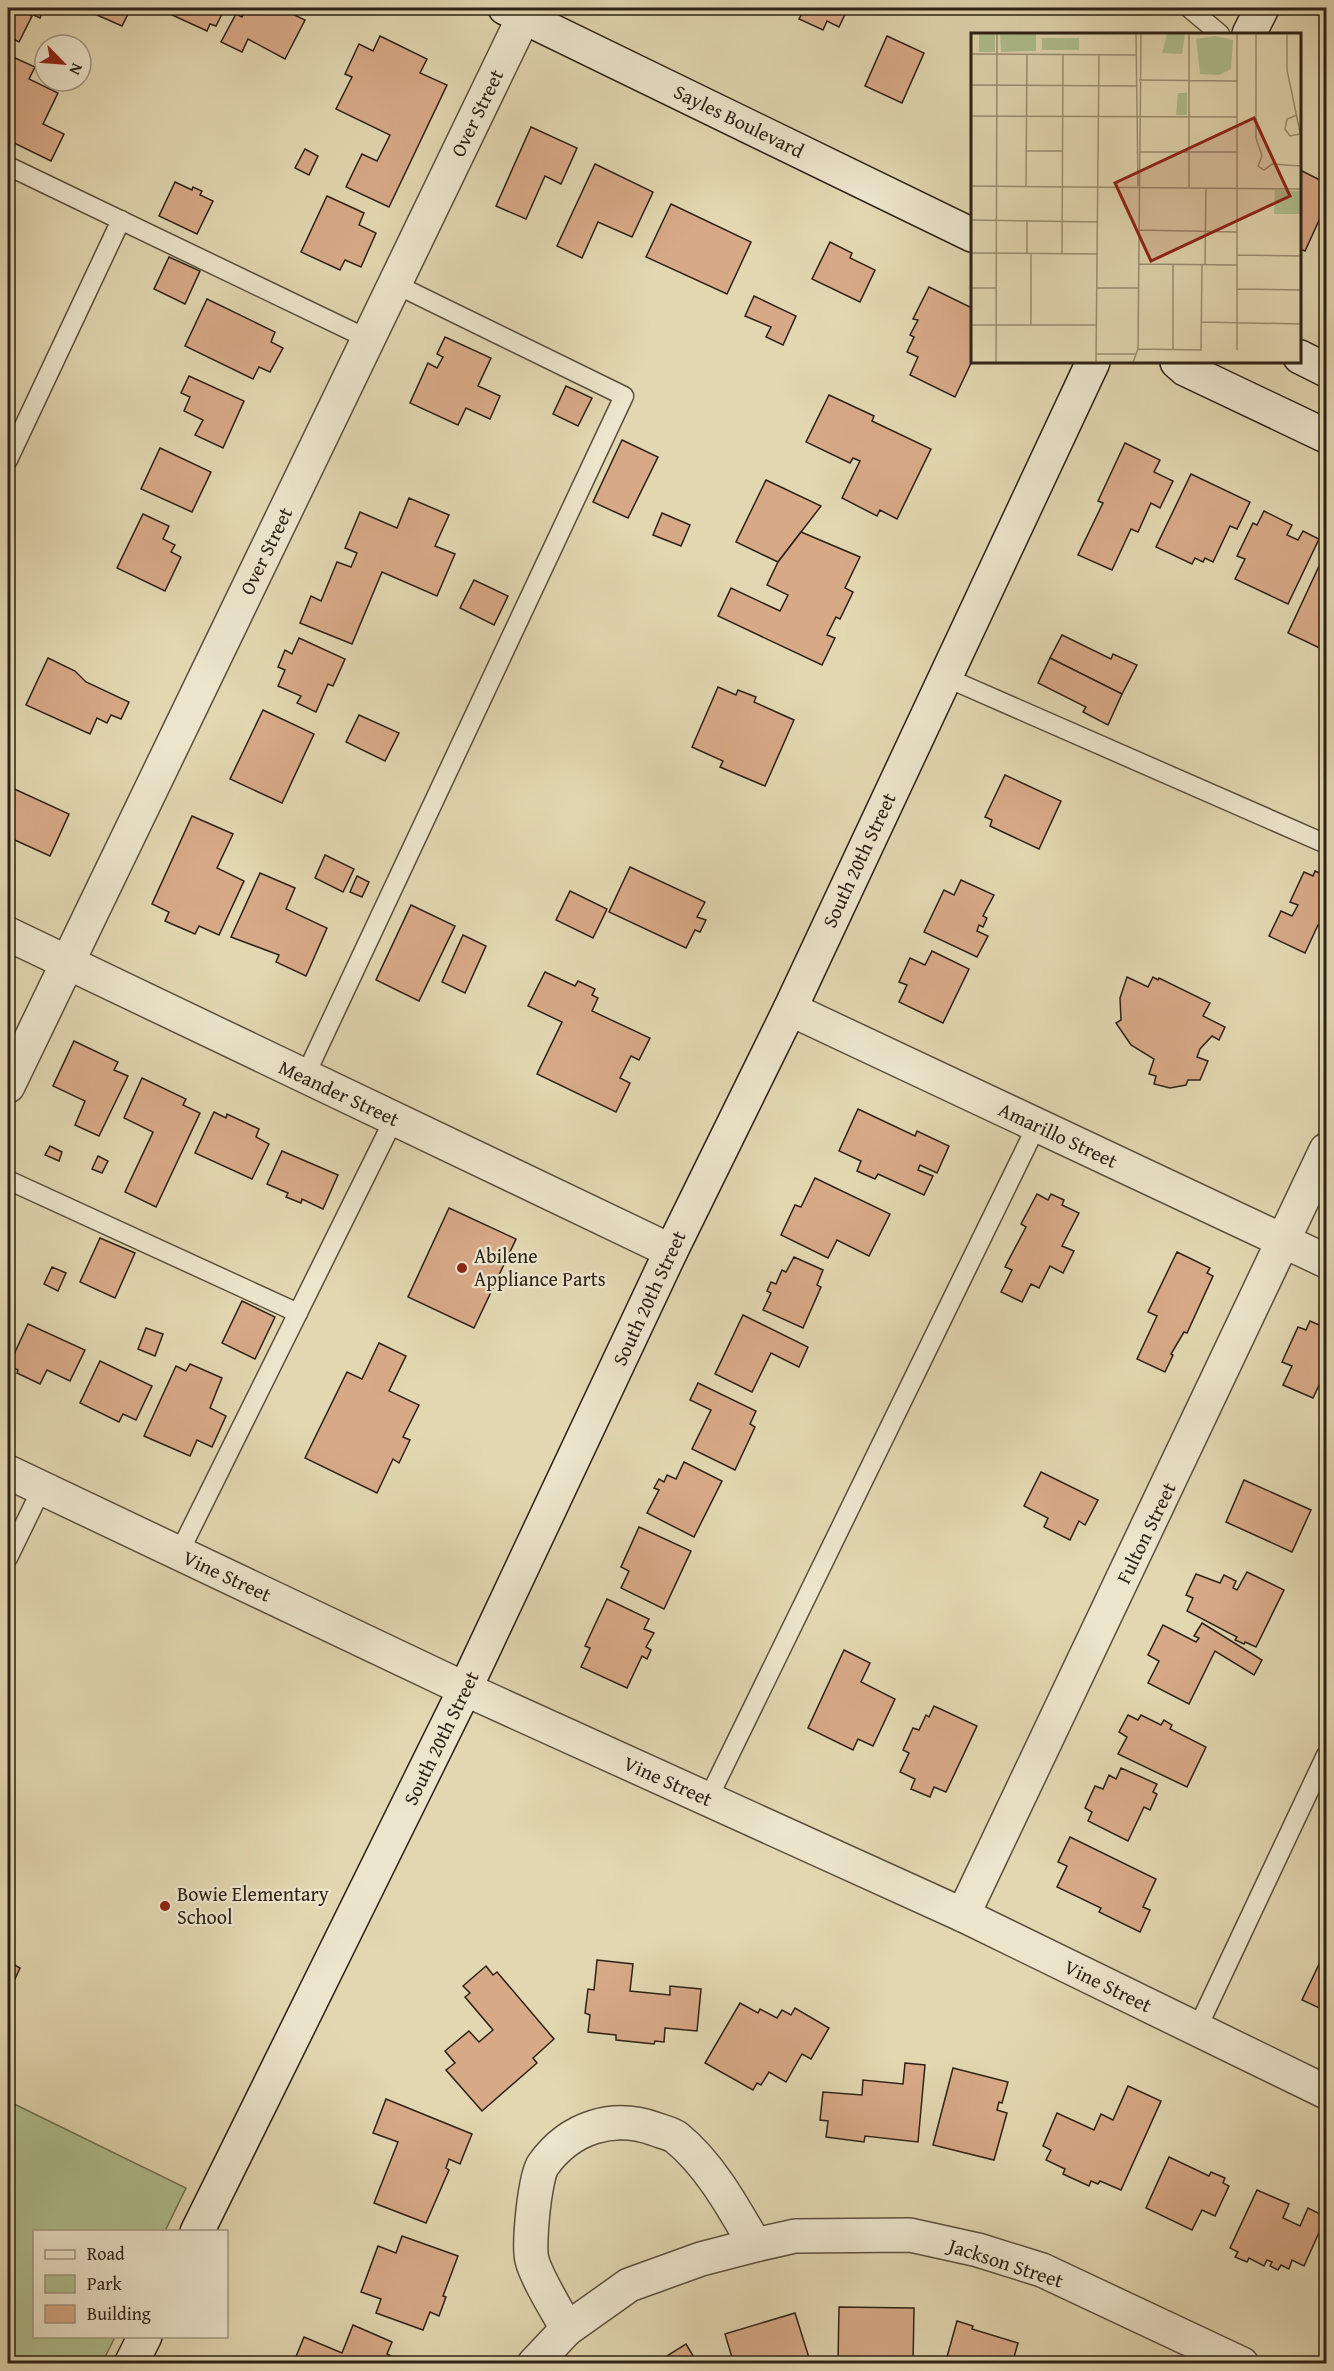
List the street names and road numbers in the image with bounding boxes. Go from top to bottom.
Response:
street label: Over Street [443,64,510,161]
street label: Sayles Boulevard [669,76,810,165]
street label: Over Street [232,502,299,599]
street label: South 20th Street [815,787,903,932]
street label: Meander Street [274,1052,404,1133]
street label: Amarillo Street [994,1094,1122,1175]
street label: South 20th Street [605,1225,693,1370]
street label: Fulton Street [1108,1477,1183,1588]
street label: Vine Street [178,1542,276,1609]
street label: South 20th Street [396,1666,486,1810]
street label: Vine Street [619,1748,717,1813]
street label: Vine Street [1059,1952,1157,2019]
street label: Jackson Street [942,2229,1067,2295]

